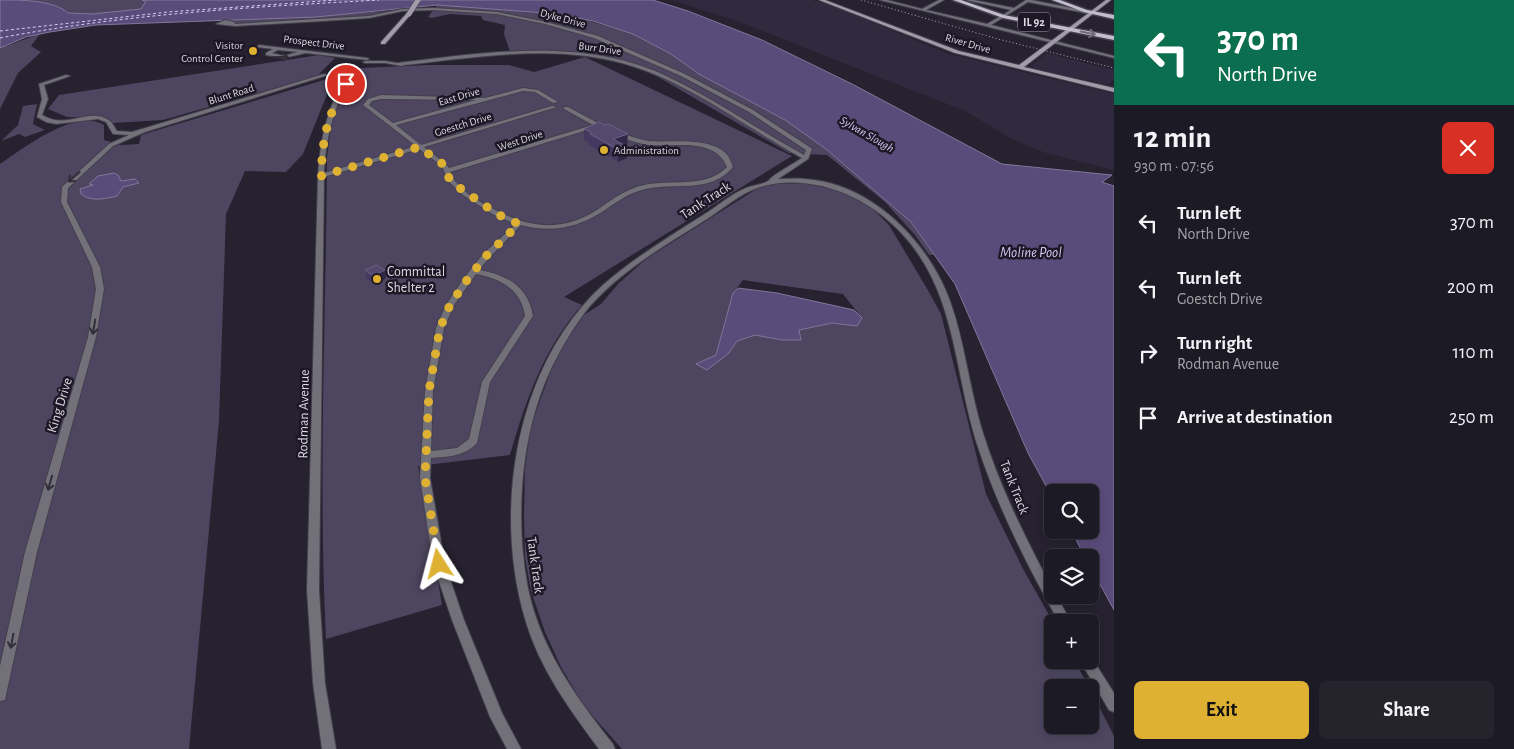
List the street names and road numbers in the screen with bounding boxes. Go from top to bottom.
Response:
street label: Dyke Drive [539,7,587,30]
road number: IL 92 [1018,13,1050,32]
street label: River Drive [944,32,992,55]
street label: Prospect Drive [283,33,345,52]
street label: Burr Drive [578,40,622,57]
street label: Blunt Road [207,82,256,107]
street label: East Drive [437,85,481,108]
street label: Goestch Drive [433,111,493,138]
street label: West Drive [496,128,544,153]
street label: Tank Track [678,179,734,222]
street label: Rodman Avenue [296,369,312,459]
street label: King Drive [45,376,75,434]
street label: Tank Track [997,458,1031,517]
street label: Tank Track [524,536,546,595]

